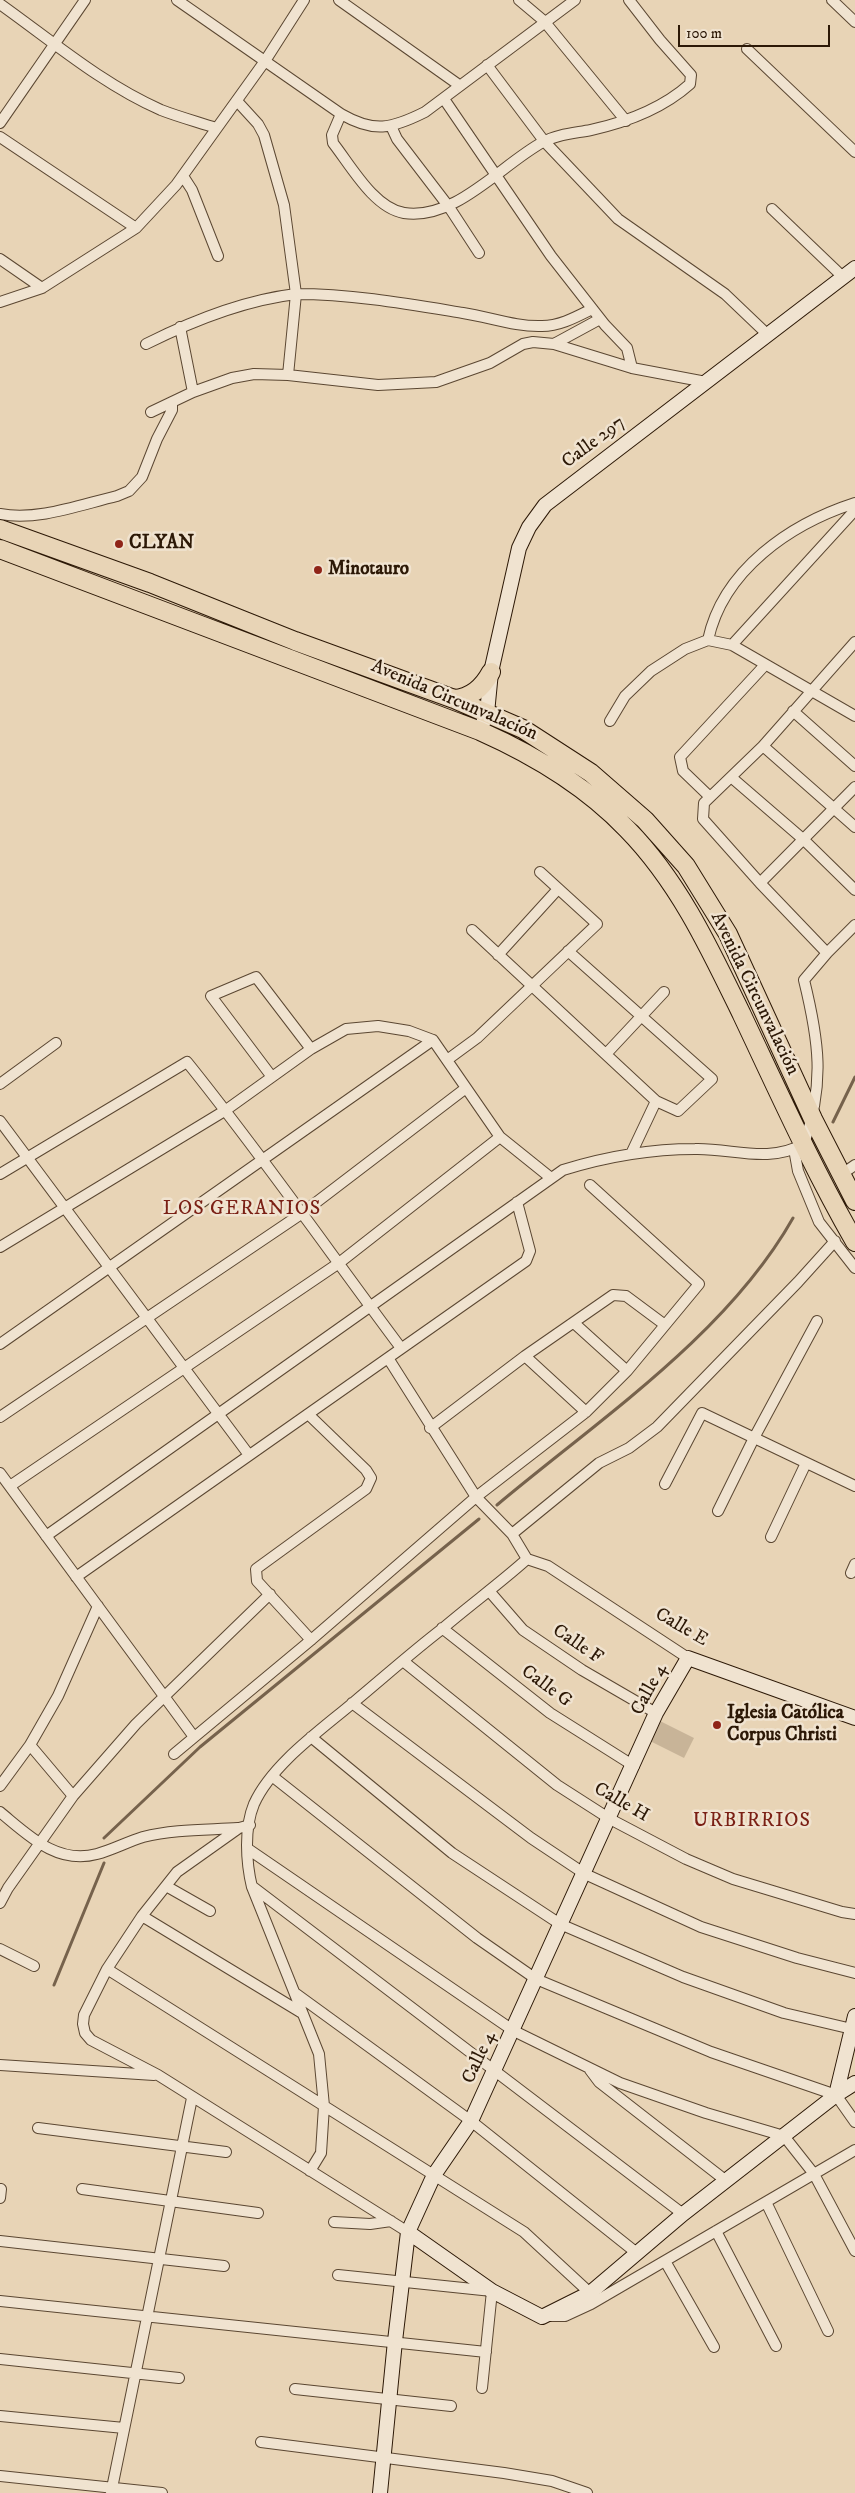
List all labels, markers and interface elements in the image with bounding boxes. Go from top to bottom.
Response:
scale bar [680,15,832,47]
text: 100 m [686,24,722,43]
street label: Calle 297 [558,412,630,474]
place label: CLYAN [129,533,194,555]
marker: CLYAN [113,538,125,550]
place label: Minotauro [328,559,409,581]
marker: Minotauro [312,564,324,576]
street label: Avenida Circunvalación [367,656,541,746]
street label: Avenida Circunvalación [705,909,803,1079]
district label: LOS GERANIOS [161,1198,323,1222]
street label: Calle E [650,1604,712,1652]
street label: Calle F [548,1620,606,1670]
street label: Calle 4 [627,1660,673,1720]
street label: Calle G [516,1661,576,1713]
place label: Iglesia Católica Corpus Christi [727,1703,844,1747]
marker: Iglesia Católica Corpus Christi [711,1719,723,1731]
street label: Calle H [589,1778,653,1828]
district label: URBIRRIOS [692,1810,812,1834]
street label: Calle 4 [458,2028,502,2088]

